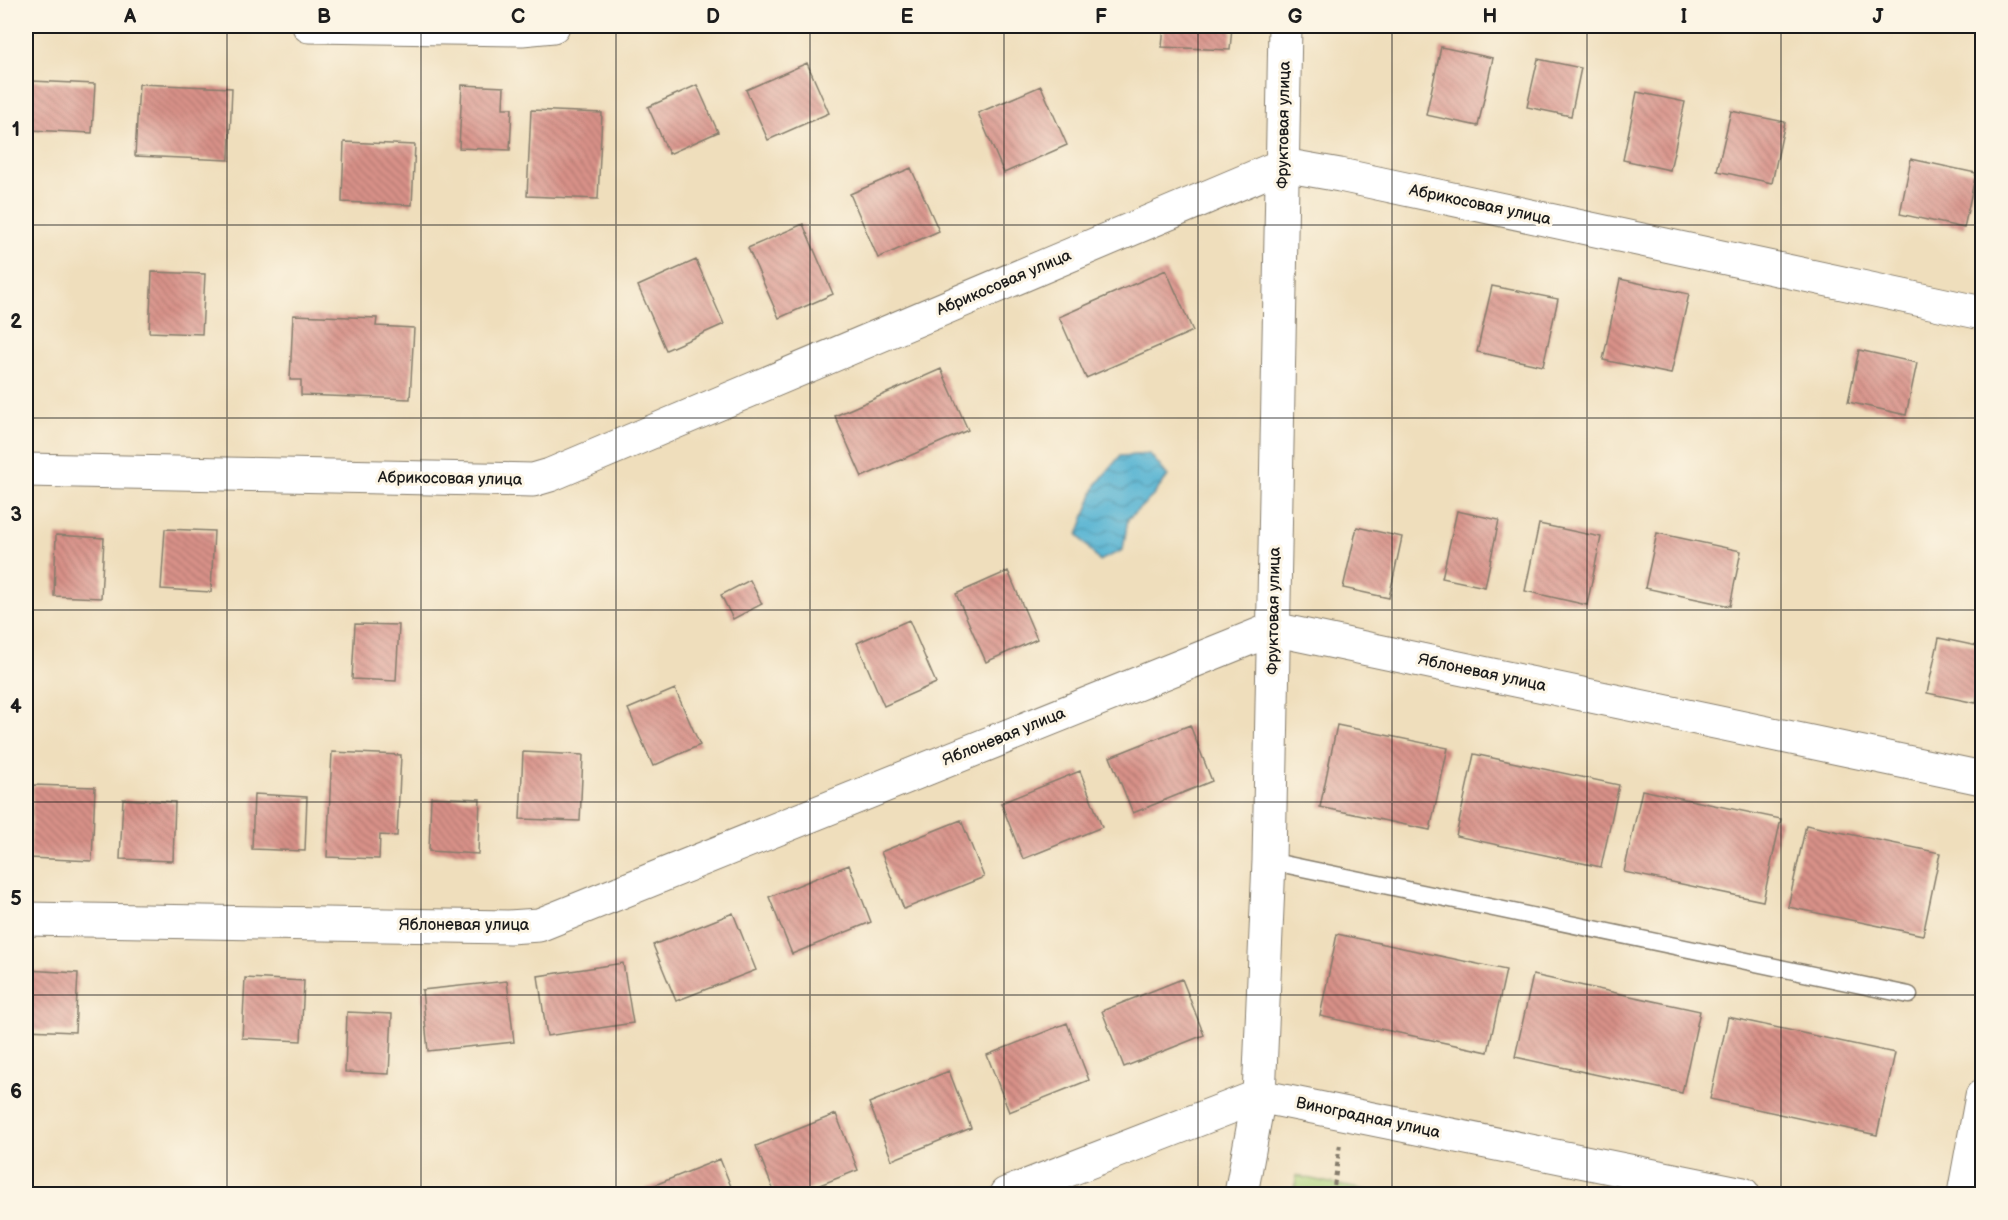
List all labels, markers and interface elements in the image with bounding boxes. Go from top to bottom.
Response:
text: A [123,5,137,29]
text: B [317,5,331,29]
text: C [511,5,525,29]
text: D [706,5,720,29]
text: E [901,5,914,29]
text: F [1095,5,1107,29]
text: G [1288,5,1303,29]
text: H [1483,5,1497,29]
text: I [1681,5,1687,29]
text: J [1873,5,1885,29]
street label: Фруктовая улица [1273,60,1295,189]
text: 1 [12,118,20,142]
street label: Абрикосовая улица [1406,180,1553,229]
street label: Абрикосовая улица [933,246,1075,320]
text: 2 [10,310,22,334]
street label: Абрикосовая улица [377,468,523,490]
text: 3 [10,503,22,527]
street label: Фруктовая улица [1263,546,1285,675]
street label: Яблоневая улица [1416,650,1548,696]
text: 4 [10,695,22,719]
street label: Яблоневая улица [940,704,1069,770]
text: 5 [10,887,22,911]
street label: Яблоневая улица [399,916,530,935]
text: 6 [10,1080,22,1104]
street label: Виноградная улица [1294,1093,1442,1143]

